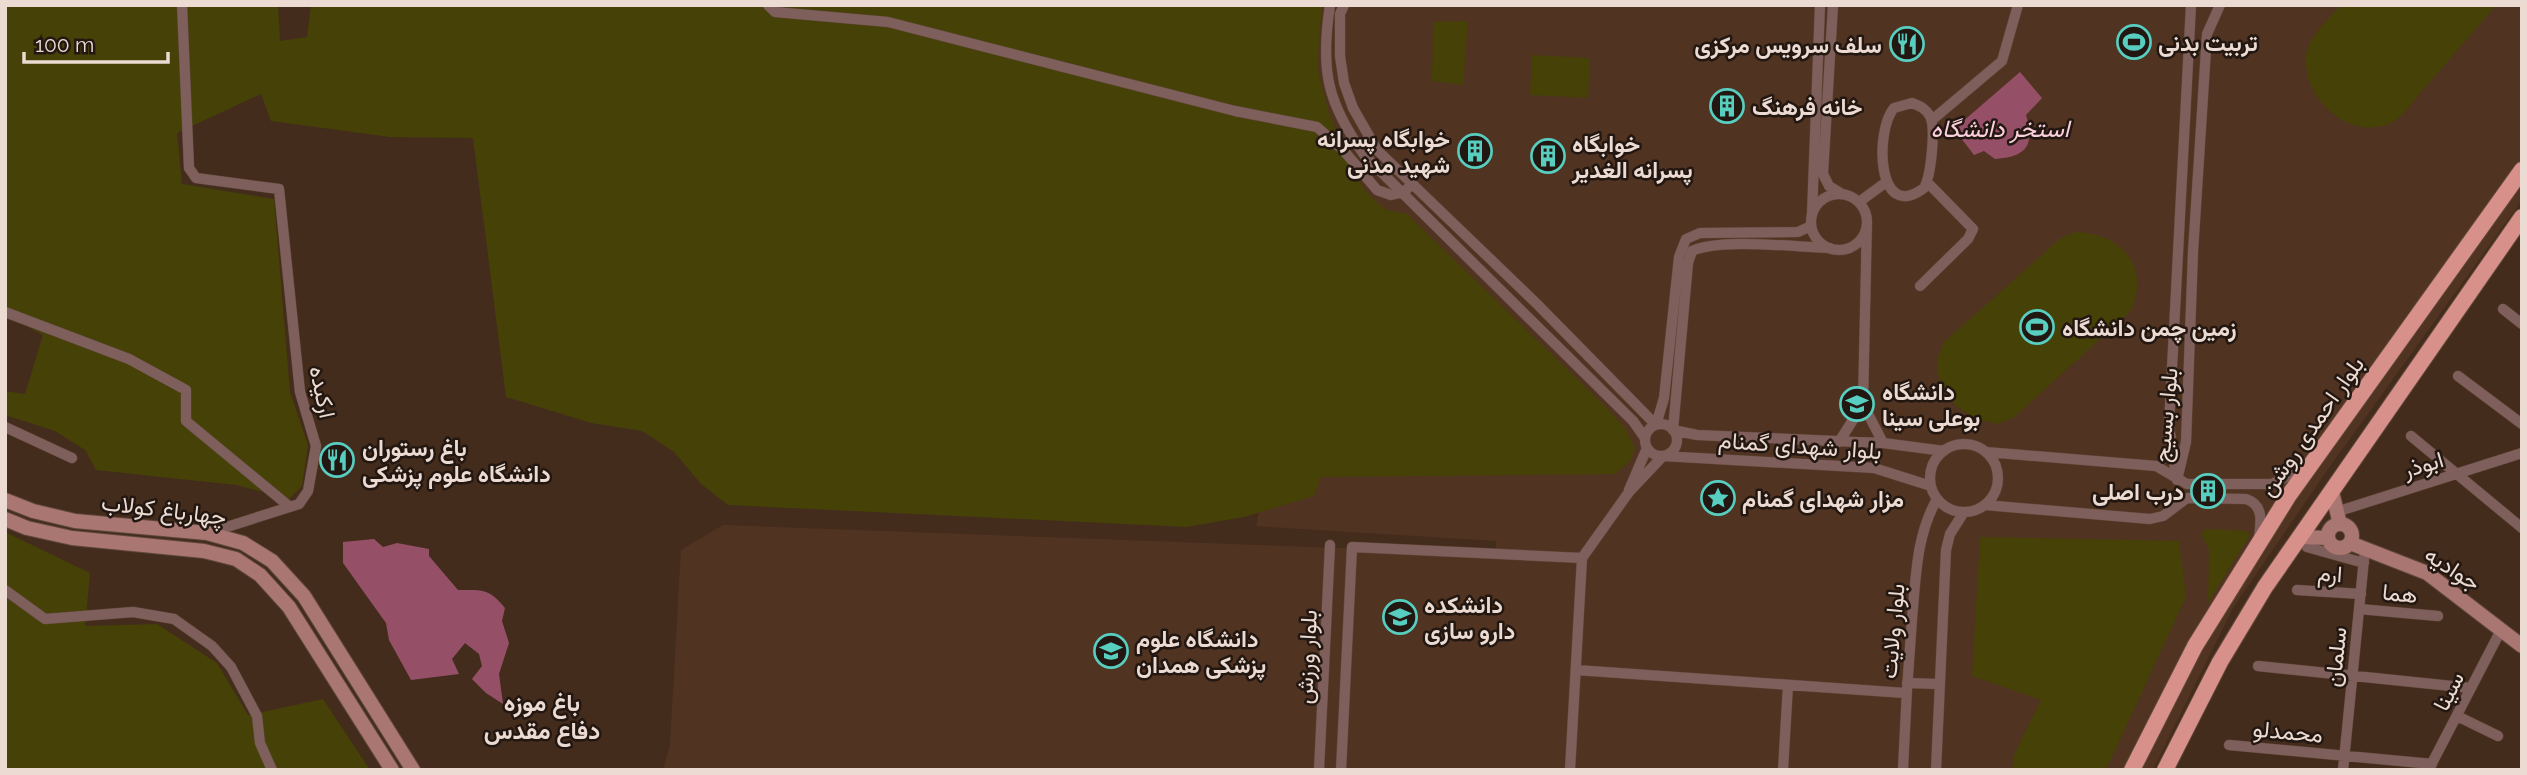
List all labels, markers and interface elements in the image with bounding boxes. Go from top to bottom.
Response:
scale bar [24,21,168,65]
sports icon: تربیت بدنی [2115,23,2153,61]
restaurant icon: سلف سرویس مرکزی [1888,25,1926,63]
place label: تربیت بدنی [2158,29,2258,58]
place label: سلف سرویس مرکزی [1694,31,1882,60]
text: 100 m [35,32,94,57]
building icon: خانه فرهنگ [1708,87,1746,125]
place label: خانه فرهنگ [1752,93,1862,122]
water label: استخر دانشگاه [1931,114,2072,144]
place label: خوابگاه پسرانه شهید مدنی [1317,125,1450,180]
place label: خوابگاه پسرانه الغدیر [1571,130,1693,186]
building icon: خوابگاه پسرانه شهید مدنی [1456,132,1494,170]
building icon: خوابگاه پسرانه الغدیر [1529,137,1567,175]
sports icon: زمین چمن دانشگاه [2018,308,2056,346]
place label: زمین چمن دانشگاه [2062,314,2237,344]
street label: بلوار احمدی روشن [2253,351,2371,502]
street label: ارکیده [302,363,342,421]
street label: بلوار بسیج [2147,366,2186,464]
place label: دانشگاه بوعلی سینا [1882,378,1980,433]
school or university icon: دانشگاه بوعلی سینا [1838,385,1876,423]
street label: بلوار شهدای گمنام [1717,426,1882,466]
place label: باغ رستوران دانشگاه علوم پزشکی [362,434,551,490]
restaurant icon: باغ رستوران دانشگاه علوم پزشکی [318,441,356,479]
street label: ابوذر [2398,445,2447,485]
building icon: درب اصلی [2189,472,2227,510]
place label: درب اصلی [2092,478,2184,507]
place icon: مزار شهدای گمنام [1699,479,1737,517]
place label: مزار شهدای گمنام [1742,485,1904,514]
street label: چهارباغ کولاب [100,488,228,533]
street label: جوادیه [2419,540,2486,598]
street label: ارم [2316,559,2343,589]
street label: هما [2381,578,2419,608]
street label: بلوار ولایت [1874,582,1912,680]
place label: دانشکده دارو سازی [1424,591,1515,646]
school or university icon: دانشکده دارو سازی [1381,598,1419,636]
street label: بلوار ورزش [1290,609,1324,705]
place label: دانشگاه علوم پزشکی همدان [1136,625,1266,681]
street label: سلمان [2318,626,2352,688]
school or university icon: دانشگاه علوم پزشکی همدان [1092,632,1130,670]
street label: سینا [2427,667,2469,715]
district label: باغ موزه دفاع مقدس [484,688,600,747]
street label: محمدلو [2252,714,2324,750]

